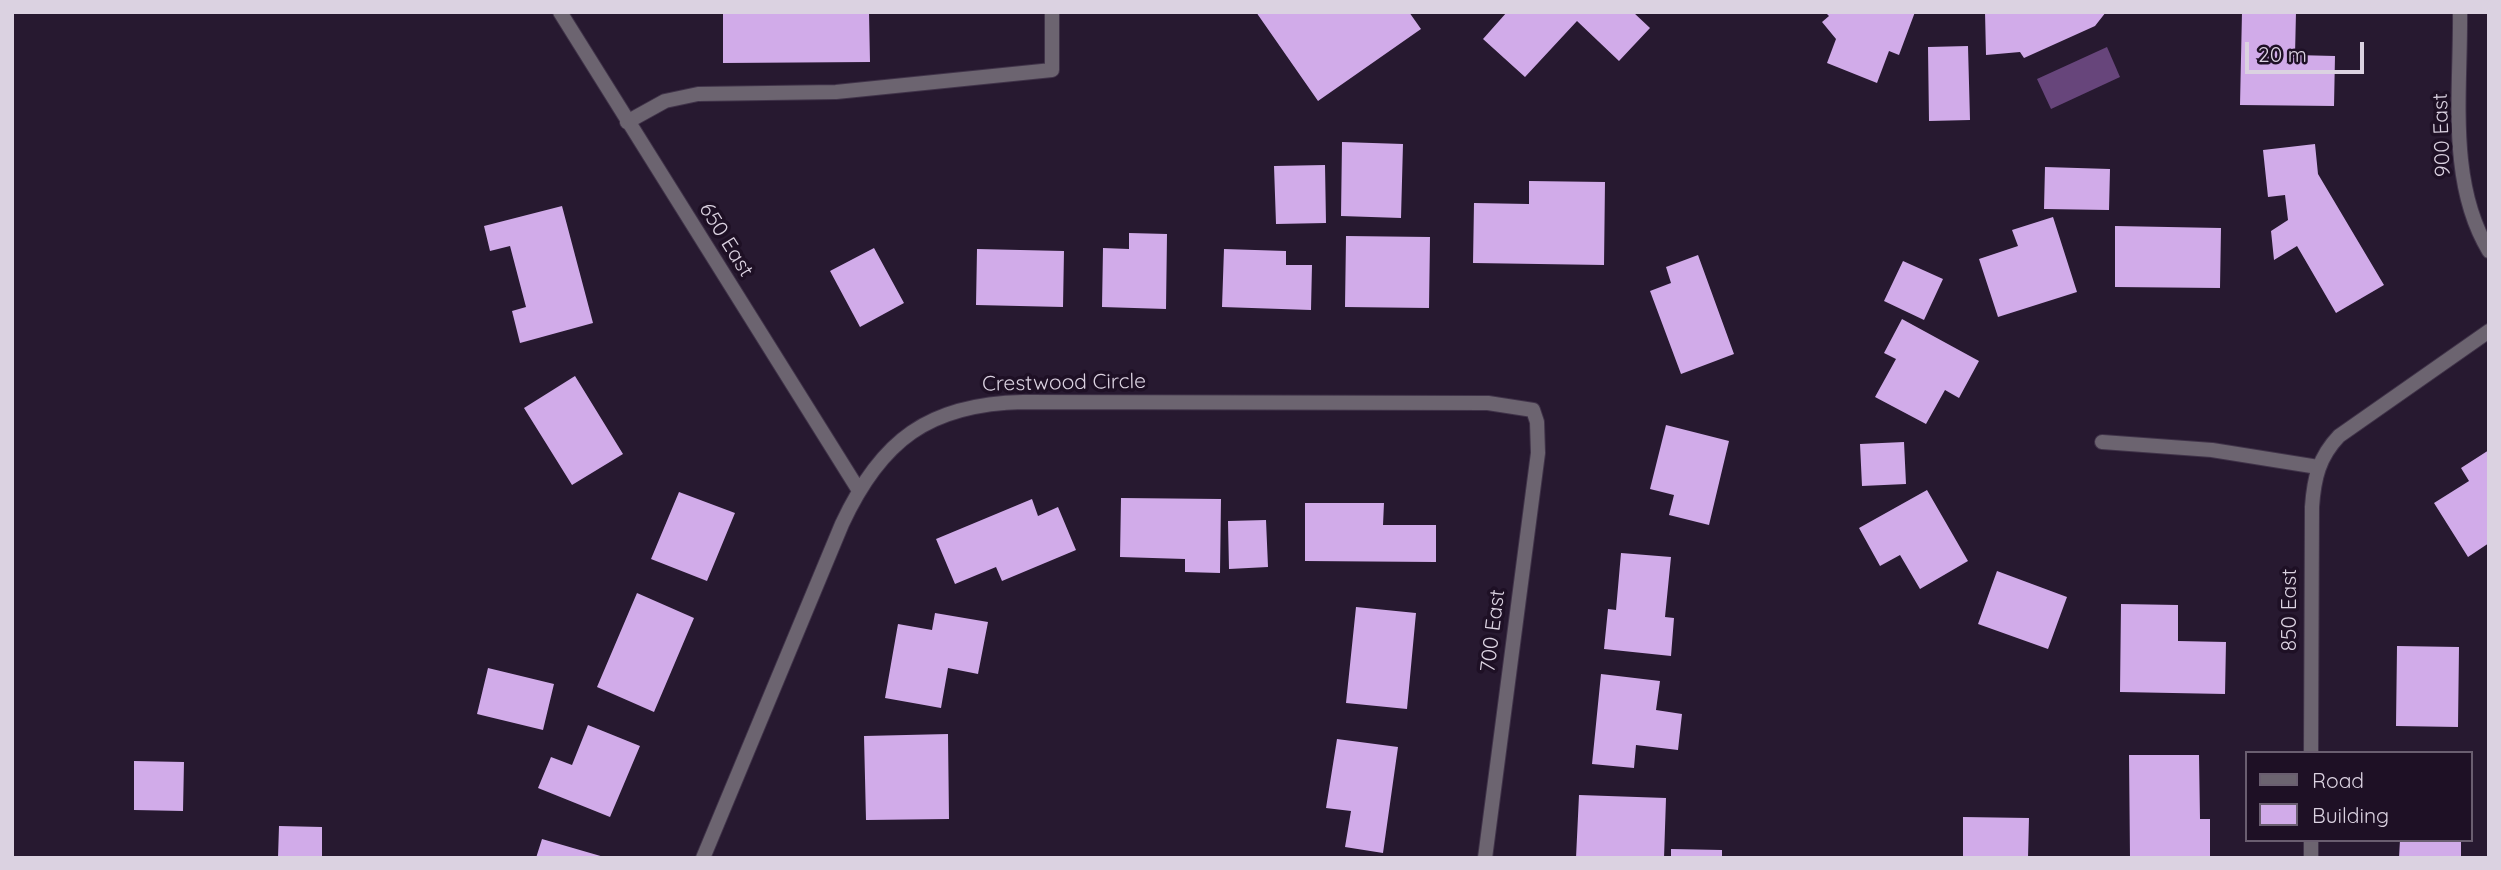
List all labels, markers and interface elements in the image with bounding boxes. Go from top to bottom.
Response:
scale bar [2249,28,2368,72]
text: 20 m [2258,41,2307,67]
street label: 900 East [2428,93,2456,177]
street label: 650 East [693,198,759,282]
street label: Crestwood Circle [982,369,1146,397]
street label: 850 East [2277,569,2303,651]
street label: 700 East [1475,588,1511,674]
legend [2246,751,2473,842]
text: Road [2312,767,2364,793]
text: Building [2312,802,2389,828]

